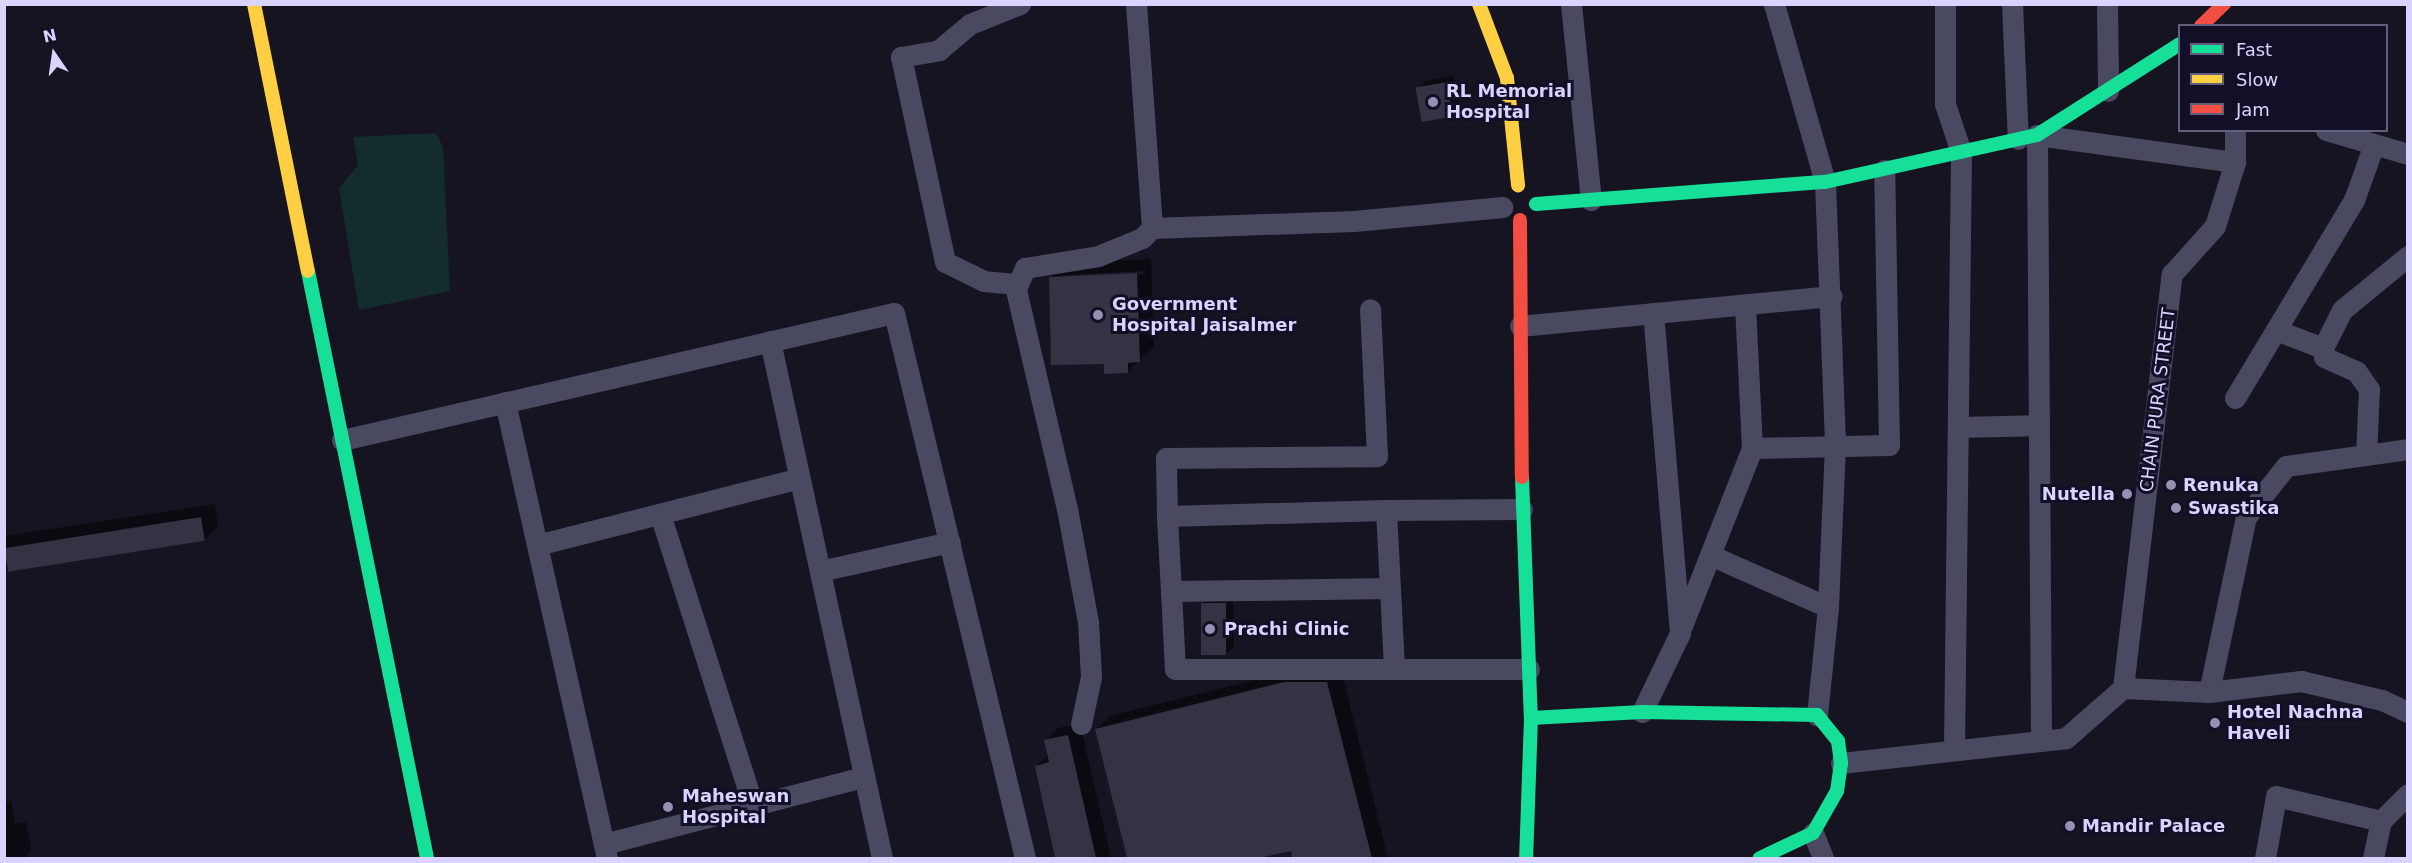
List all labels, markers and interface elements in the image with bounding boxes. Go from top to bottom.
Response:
north arrow [24,24,84,84]
legend [2178,24,2388,132]
text: N [41,25,58,47]
text: Fast [2236,39,2272,60]
text: Slow [2236,69,2278,90]
place label: RL Memorial Hospital [1446,81,1572,124]
marker: RL Memorial Hospital [1424,93,1442,111]
text: Jam [2236,99,2270,120]
place label: Government Hospital Jaisalmer [1112,294,1296,336]
marker: Government Hospital Jaisalmer [1089,306,1107,324]
street label: CHAIN PURA STREET [2136,307,2180,493]
place label: Renuka [2183,474,2259,496]
marker: Renuka [2164,478,2178,492]
place label: Nutella [2042,483,2115,505]
marker: Nutella [2120,487,2134,501]
place label: Swastika [2188,497,2279,519]
marker: Swastika [2169,501,2183,515]
place label: Prachi Clinic [1224,618,1349,640]
marker: Prachi Clinic [1201,620,1219,638]
place label: Hotel Nachna Haveli [2227,702,2363,744]
marker: Hotel Nachna Haveli [2208,716,2222,730]
place label: Maheswan Hospital [682,786,789,828]
marker: Maheswan Hospital [659,798,677,816]
place label: Mandir Palace [2082,815,2225,837]
marker: Mandir Palace [2063,819,2077,833]

